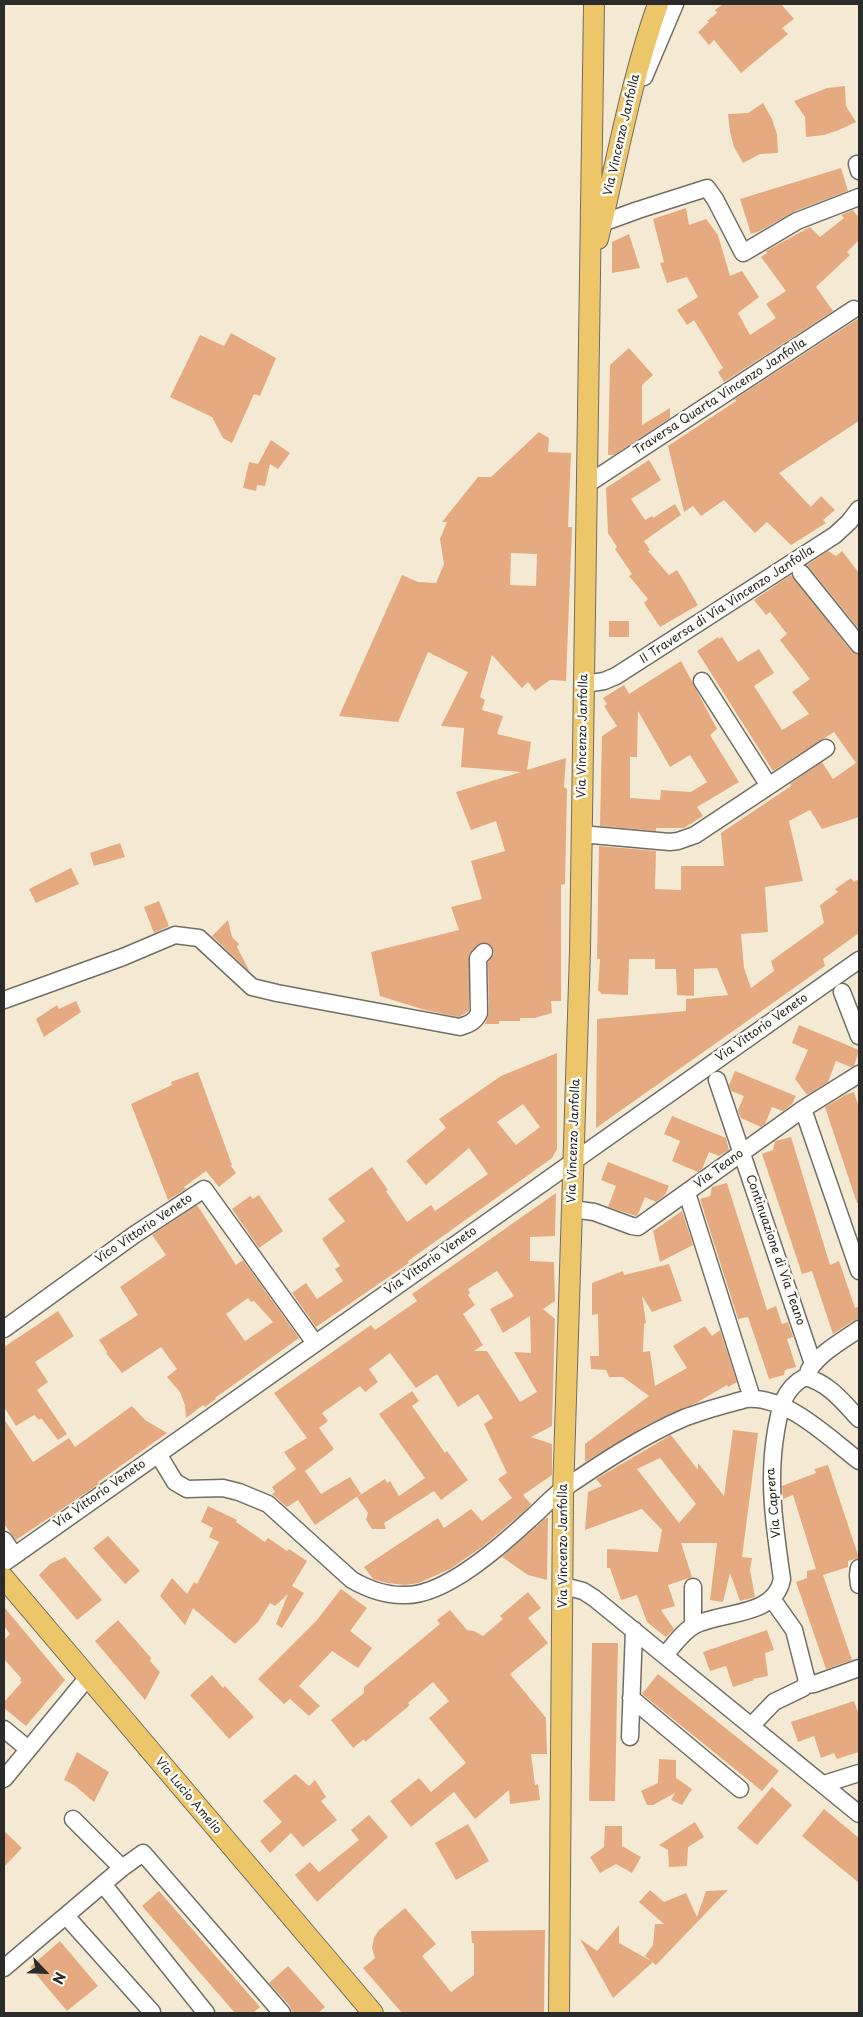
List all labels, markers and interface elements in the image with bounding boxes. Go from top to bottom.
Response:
street label: Via Vincenzo Janfolla [601,73,643,197]
street label: Traversa Quarta Vincenzo Janfolla [631,336,809,458]
street label: II Traversa di Via Vincenzo Janfolla [637,543,817,667]
street label: Via Vincenzo Janfolla [575,674,591,798]
street label: Via Vittorio Veneto [713,991,811,1065]
street label: Via Vincenzo Janfolla [565,1079,583,1203]
street label: Via Teano [692,1146,746,1192]
street label: Continuazione di Via Teano [742,1173,808,1327]
street label: Vico Vittorio Veneto [93,1191,195,1267]
street label: Via Vittorio Veneto [382,1224,480,1298]
street label: Via Vittorio Veneto [51,1457,149,1531]
street label: Via Caprera [764,1467,784,1539]
street label: Via Vincenzo Janfolla [557,1484,571,1608]
street label: Via Lucio Amelio [152,1755,224,1837]
north arrow [20,1947,70,1997]
text: N [47,1969,71,1988]

